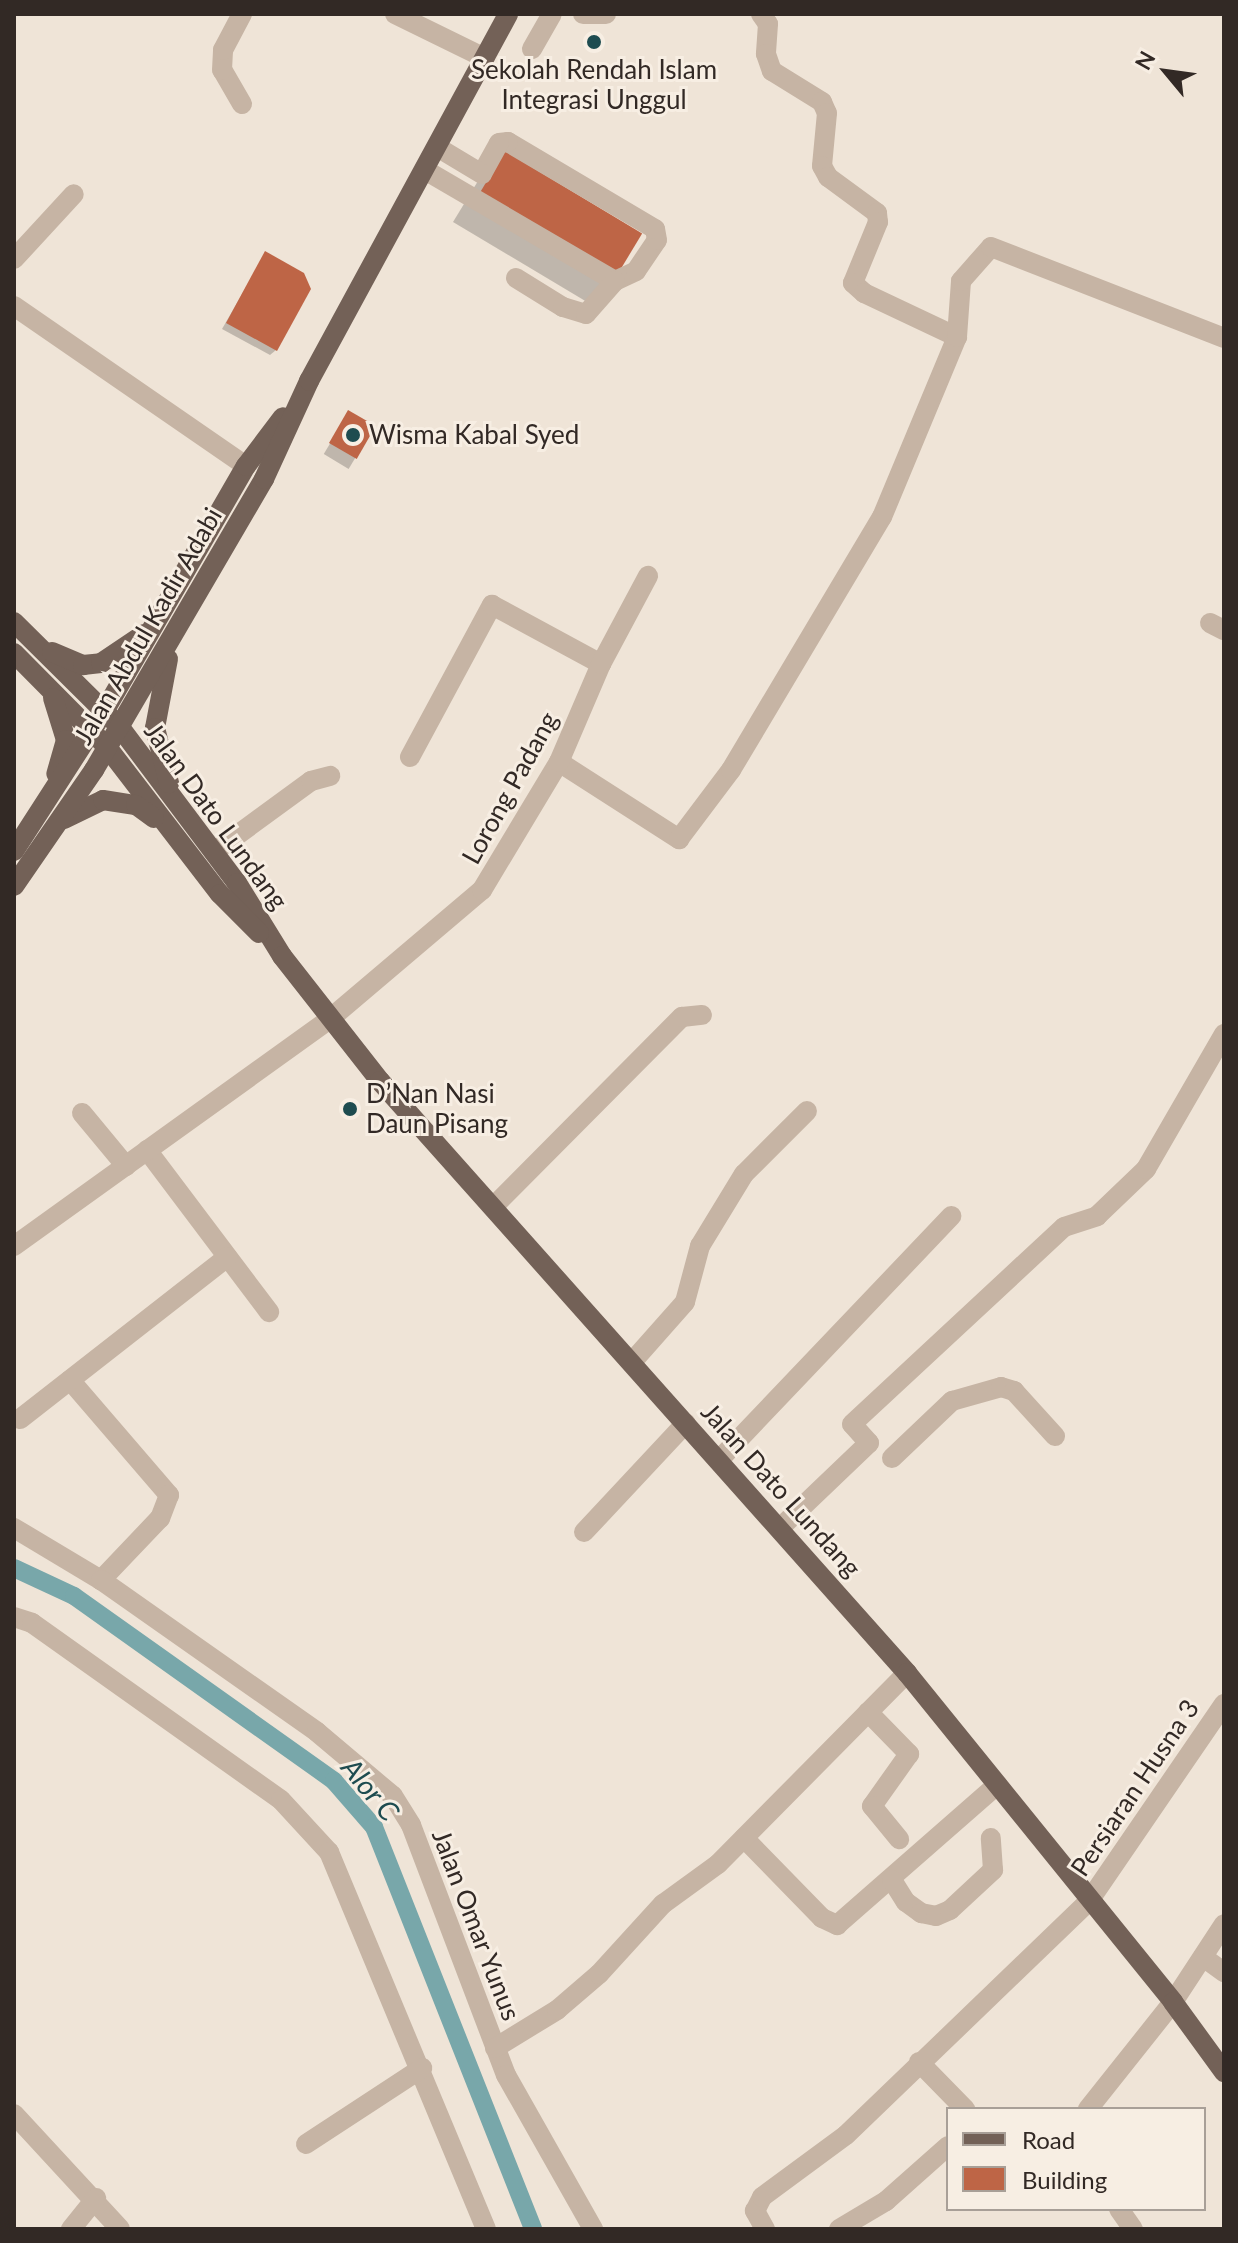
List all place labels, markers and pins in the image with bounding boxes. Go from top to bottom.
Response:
marker: Sekolah Rendah Islam Integrasi Unggul [585,33,603,51]
place label: Sekolah Rendah Islam Integrasi Unggul [471,54,717,116]
place label: Wisma Kabal Syed [369,419,579,451]
marker: Wisma Kabal Syed [344,426,362,444]
place label: D’Nan Nasi Daun Pisang [366,1078,508,1140]
marker: D’Nan Nasi Daun Pisang [341,1100,359,1118]

